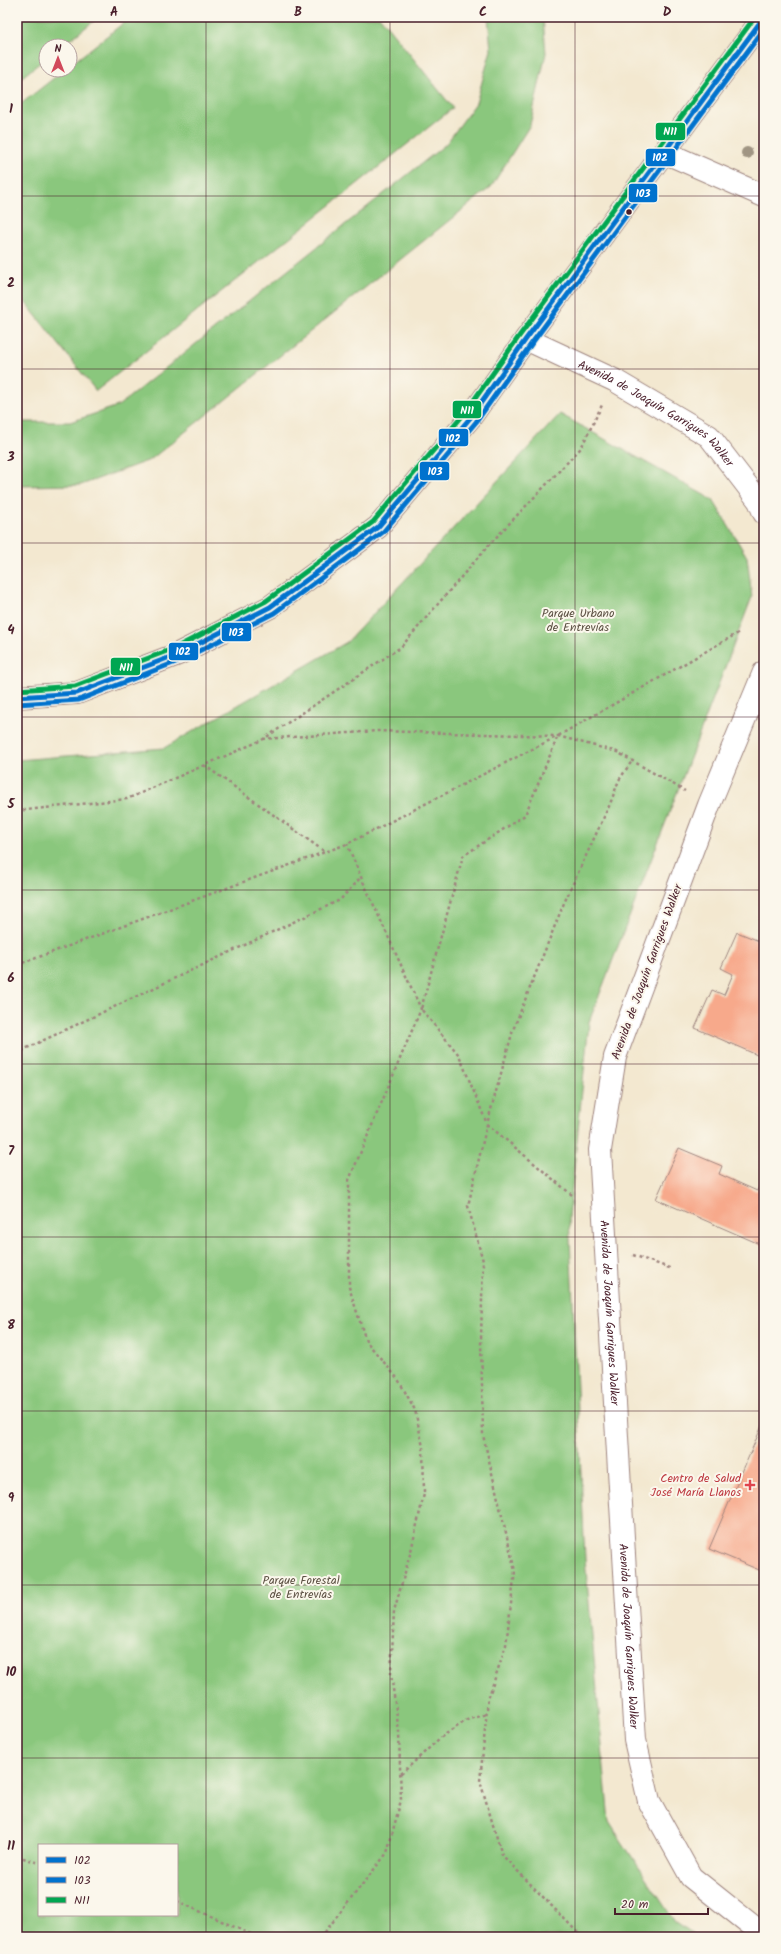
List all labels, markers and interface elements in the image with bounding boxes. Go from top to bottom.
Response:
text: A [110,2,118,23]
text: B [294,2,302,23]
text: C [479,2,487,23]
text: D [663,2,672,23]
north arrow [38,38,78,78]
text: N [55,40,62,58]
text: 1 [9,99,13,120]
line badge: N11 [655,122,686,141]
text: N11 [663,123,677,141]
line badge: 102 [645,148,676,167]
text: 102 [652,149,668,167]
line badge: 103 [628,183,658,203]
text: 103 [636,185,650,203]
unlabelled marker [624,207,634,217]
text: 2 [7,273,15,294]
street label: Avenida de Joaquín Garrigues Walker [575,355,739,471]
line badge: N11 [452,400,482,419]
text: N11 [460,402,474,420]
line badge: 102 [438,428,469,447]
text: 102 [445,430,461,448]
text: 3 [6,447,15,468]
line badge: 103 [419,461,450,481]
text: 103 [428,463,442,481]
park label: Parque Urbano de Entrevías [542,604,614,637]
text: 4 [7,620,15,641]
line badge: 103 [221,622,252,642]
text: 103 [229,624,243,642]
line badge: 102 [168,642,199,661]
text: 102 [175,643,191,661]
line badge: N11 [110,657,141,676]
text: N11 [119,659,133,677]
text: 5 [7,794,16,815]
street label: Avenida de Joaquín Garrigues Walker [606,881,688,1062]
text: 6 [7,968,15,989]
text: 7 [8,1141,15,1162]
street label: Avenida de Joaquín Garrigues Walker [595,1219,625,1407]
text: 8 [7,1315,15,1336]
place label: Centro de Salud José María Llanos [650,1469,742,1502]
marker: Centro de Salud José María Llanos [744,1479,756,1491]
text: 9 [8,1488,15,1509]
street label: Avenida de Joaquín Garrigues Walker [614,1543,644,1730]
park label: Parque Forestal de Entrevías [262,1571,340,1604]
text: 10 [6,1662,17,1683]
text: 11 [7,1836,15,1857]
legend [38,1844,178,1916]
text: 102 [74,1851,91,1870]
text: 103 [74,1871,91,1890]
scale bar [615,1890,708,1916]
text: N11 [74,1891,90,1910]
text: 20 m [621,1895,649,1914]

